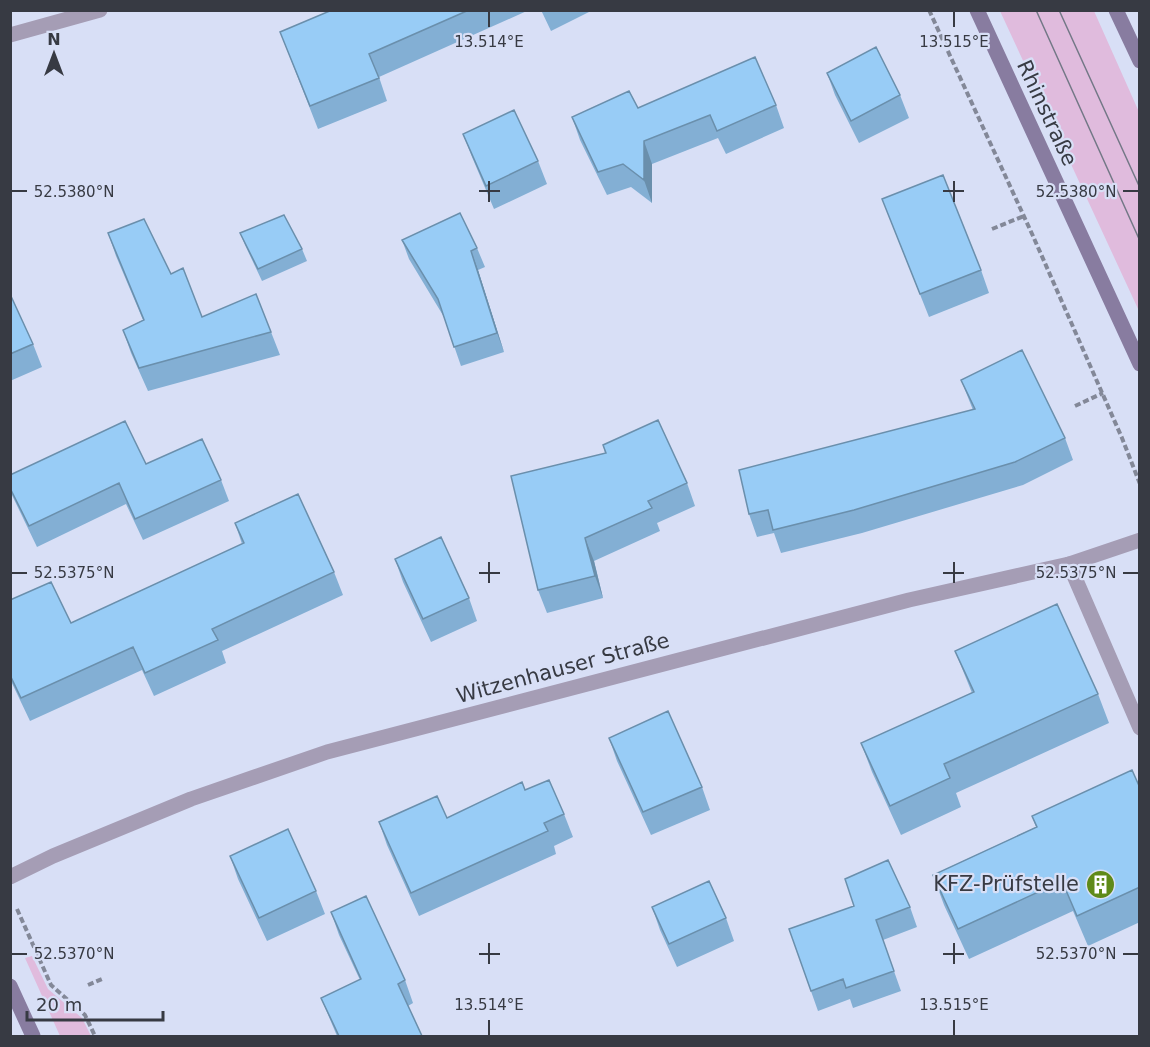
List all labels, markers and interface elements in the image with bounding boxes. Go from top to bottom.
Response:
north arrow [24,24,84,84]
text: N [47,30,61,49]
text: 13.514°E [454,33,524,51]
text: 13.515°E [919,33,989,51]
street label: Rhinstraße [1012,56,1082,170]
text: 52.5380°N [34,183,114,201]
text: 52.5380°N [1036,183,1116,201]
text: 52.5375°N [34,564,114,582]
text: 52.5375°N [1036,564,1116,582]
street label: Witzenhauser Straße [454,628,672,708]
building icon: KFZ-Prüfstelle [1084,868,1116,900]
place label: KFZ-Prüfstelle [933,872,1079,896]
text: 52.5370°N [34,945,114,963]
text: 52.5370°N [1036,945,1116,963]
scale bar [27,984,164,1022]
text: 20 m [36,994,82,1015]
text: 13.514°E [454,996,524,1014]
text: 13.515°E [919,996,989,1014]

